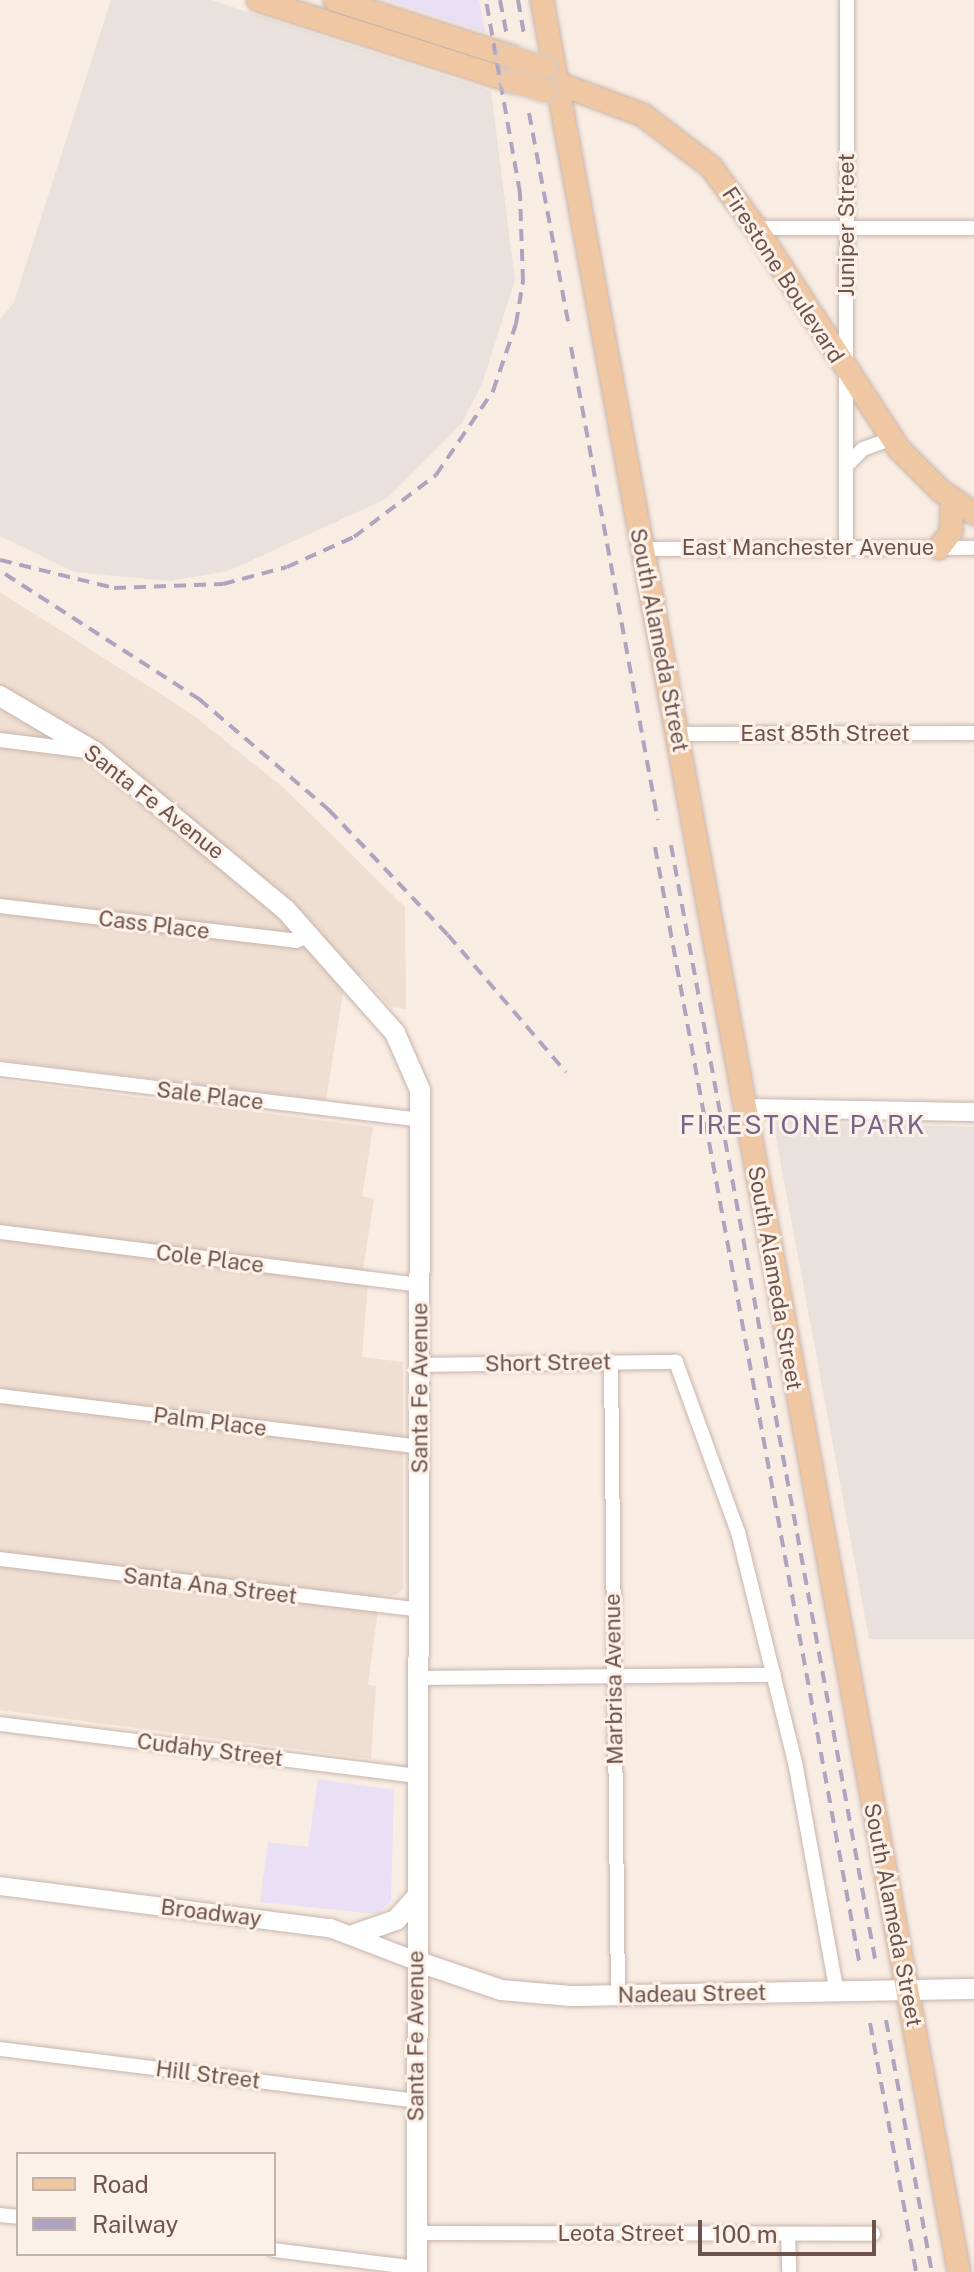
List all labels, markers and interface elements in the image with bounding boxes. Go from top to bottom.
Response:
street label: Juniper Street [834,153,860,297]
street label: Firestone Boulevard [716,182,850,368]
street label: South Alameda Street [624,526,694,754]
street label: East Manchester Avenue [682,535,934,561]
street label: East 85th Street [740,721,910,747]
street label: Santa Fe Avenue [78,739,230,865]
street label: Cass Place [97,905,211,945]
street label: Sale Place [155,1076,265,1116]
district label: FIRESTONE PARK [680,1109,926,1141]
street label: South Alameda Street [742,1164,808,1392]
street label: Cole Place [155,1239,265,1279]
street label: Santa Fe Avenue [407,1302,433,1474]
street label: Short Street [485,1349,611,1377]
street label: Palm Place [152,1402,268,1442]
street label: Santa Ana Street [121,1562,299,1610]
street label: Marbrisa Avenue [599,1593,629,1765]
street label: Cudahy Street [135,1728,285,1772]
street label: South Alameda Street [858,1801,928,2029]
street label: Broadway [159,1894,263,1932]
street label: Santa Fe Avenue [403,1950,429,2122]
street label: Nadeau Street [617,1980,767,2008]
street label: Hill Street [154,2055,262,2095]
legend [16,2152,276,2256]
text: Road [92,2170,149,2198]
scale bar [702,2204,880,2254]
text: Railway [92,2210,178,2238]
text: 100 m [712,2220,778,2248]
street label: Leota Street [558,2221,684,2247]

